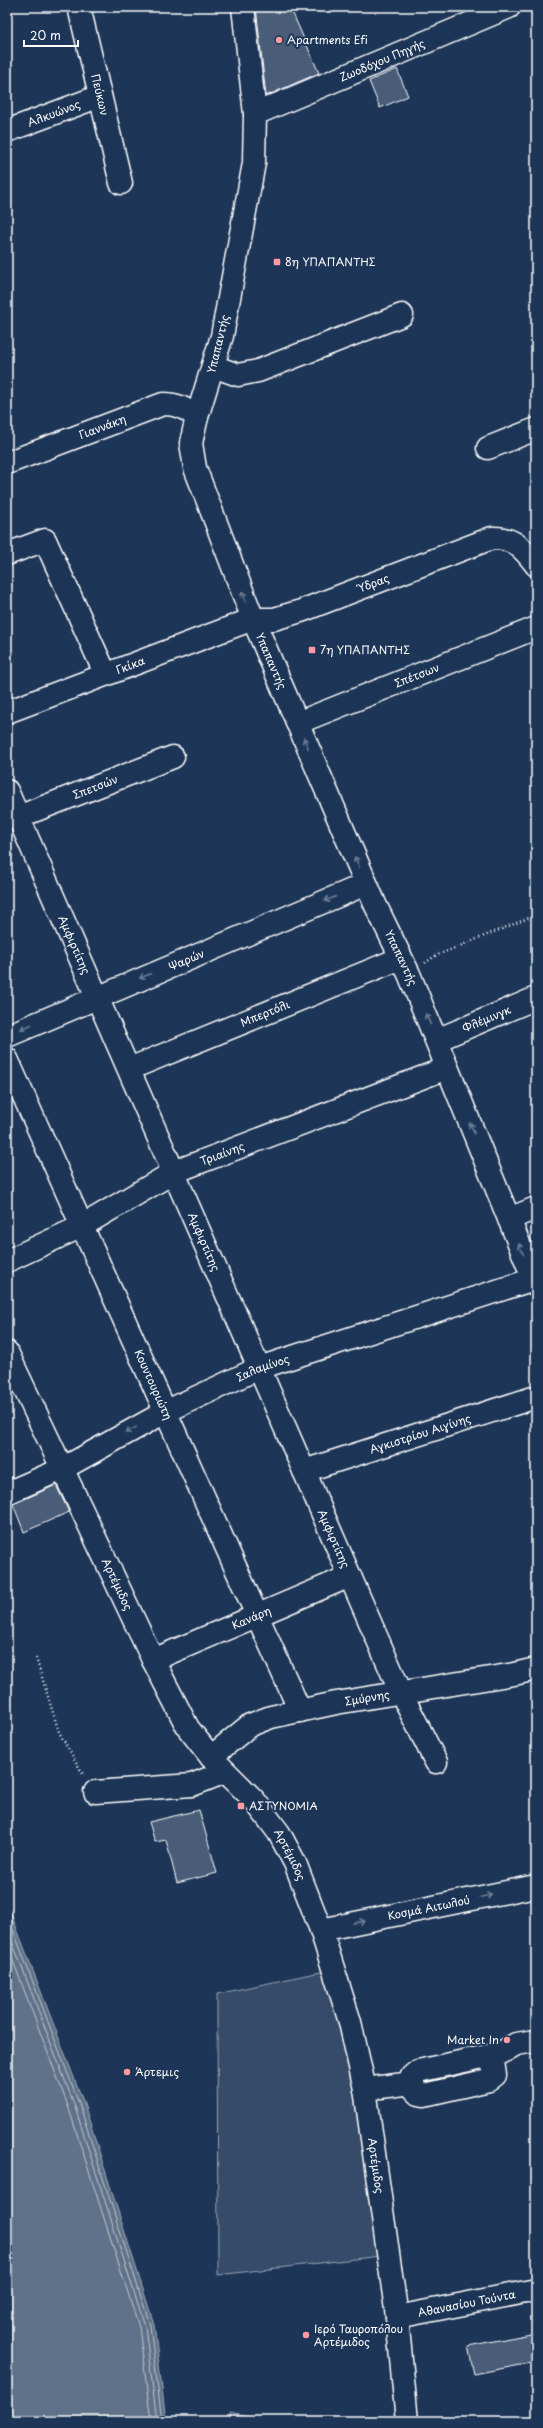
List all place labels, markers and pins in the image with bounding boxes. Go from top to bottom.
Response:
place label: Apartments Efi [287,31,368,48]
marker: Apartments Efi [274,35,284,45]
place label: 8η ΥΠΑΠΑΝΤΗΣ [285,253,376,270]
marker: 8η ΥΠΑΠΑΝΤΗΣ [272,257,282,267]
place label: 7η ΥΠΑΠΑΝΤΗΣ [320,641,410,658]
marker: 7η ΥΠΑΠΑΝΤΗΣ [307,645,317,655]
place label: ΑΣΤΥΝΟΜΙΑ [249,1797,318,1814]
marker: ΑΣΤΥΝΟΜΙΑ [236,1801,246,1811]
place label: Market In [447,2031,499,2048]
marker: Market In [502,2035,512,2045]
place label: Άρτεμις [135,2063,179,2080]
marker: Άρτεμις [122,2067,132,2077]
place label: Ιερό Ταυροπόλου Αρτέμιδος [314,2320,403,2350]
marker: Ιερό Ταυροπόλου Αρτέμιδος [301,2330,311,2340]

